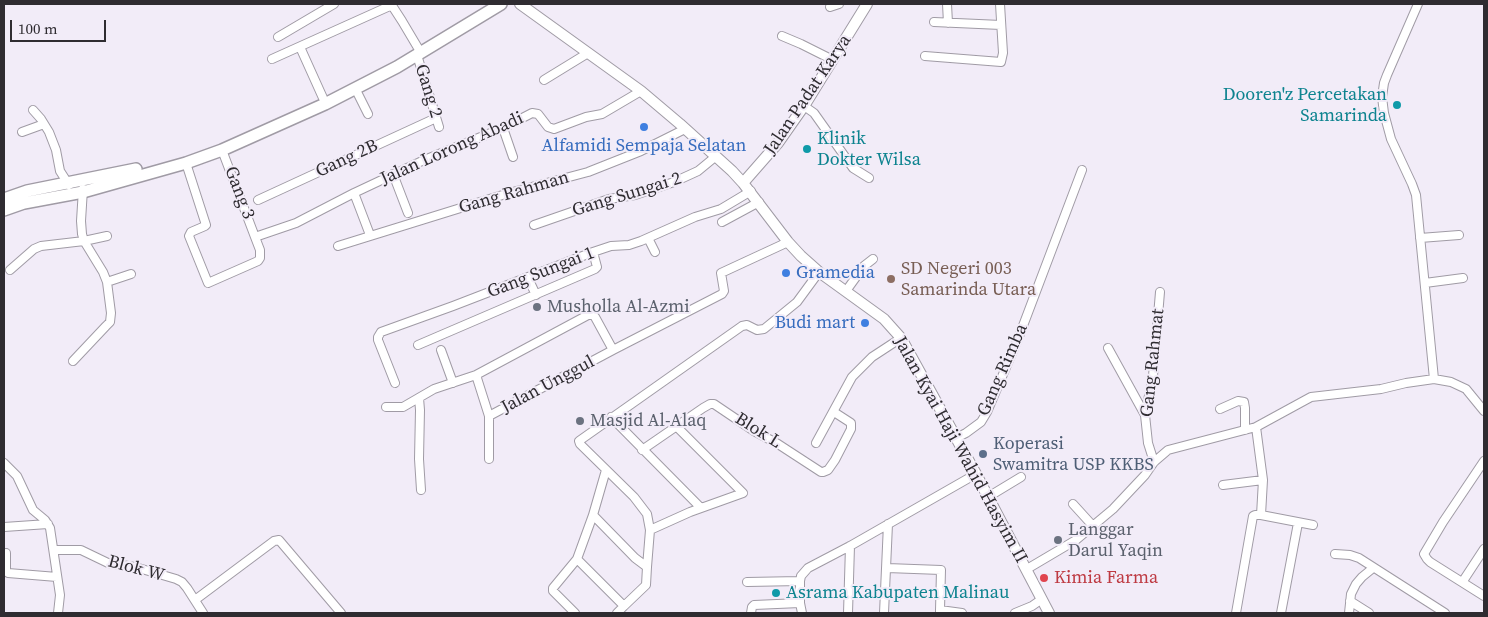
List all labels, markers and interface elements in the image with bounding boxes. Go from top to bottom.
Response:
scale bar [12,10,109,42]
text: 100 m [18,18,58,39]
street label: Jalan Padat Karya [760,31,856,159]
street label: Gang 2 [410,62,446,120]
place label: Dooren'z Percetakan Samarinda [1223,84,1387,126]
marker: Dooren'z Percetakan Samarinda [1391,99,1403,111]
street label: Jalan Lorong Abadi [377,108,527,190]
marker: Alfamidi Sempaja Selatan [638,121,650,133]
place label: Klinik Dokter Wilsa [817,128,921,170]
street label: Gang 2B [312,135,382,183]
place label: Alfamidi Sempaja Selatan [542,135,746,157]
marker: Klinik Dokter Wilsa [801,143,813,155]
street label: Gang 3 [219,164,259,222]
street label: Gang Rahman [456,167,572,219]
street label: Gang Sungai 2 [570,168,684,222]
street label: Gang Sungai 1 [484,243,598,303]
place label: SD Negeri 003 Samarinda Utara [901,258,1036,300]
place label: Gramedia [796,262,875,284]
marker: Gramedia [780,267,792,279]
marker: SD Negeri 003 Samarinda Utara [885,273,897,285]
place label: Musholla Al-Azmi [547,296,690,318]
marker: Musholla Al-Azmi [531,301,543,313]
street label: Gang Rahmat [1137,308,1169,418]
place label: Budi mart [775,312,855,334]
marker: Budi mart [859,317,871,329]
street label: Gang Rimba [973,321,1033,419]
street label: Jalan Kyai Haji Wahid Hasyim II [888,333,1032,567]
street label: Jalan Unggul [498,351,598,419]
street label: Blok L [731,408,785,454]
place label: Masjid Al-Alaq [590,410,706,432]
marker: Masjid Al-Alaq [574,415,586,427]
place label: Koperasi Swamitra USP KKBS [993,433,1154,476]
marker: Koperasi Swamitra USP KKBS [977,448,989,460]
place label: Langgar Darul Yaqin [1068,519,1163,562]
marker: Langgar Darul Yaqin [1052,534,1064,546]
street label: Blok W [105,551,167,587]
place label: Kimia Farma [1054,567,1158,589]
marker: Kimia Farma [1038,572,1050,584]
place label: Asrama Kabupaten Malinau [786,582,1009,604]
marker: Asrama Kabupaten Malinau [770,587,782,599]

